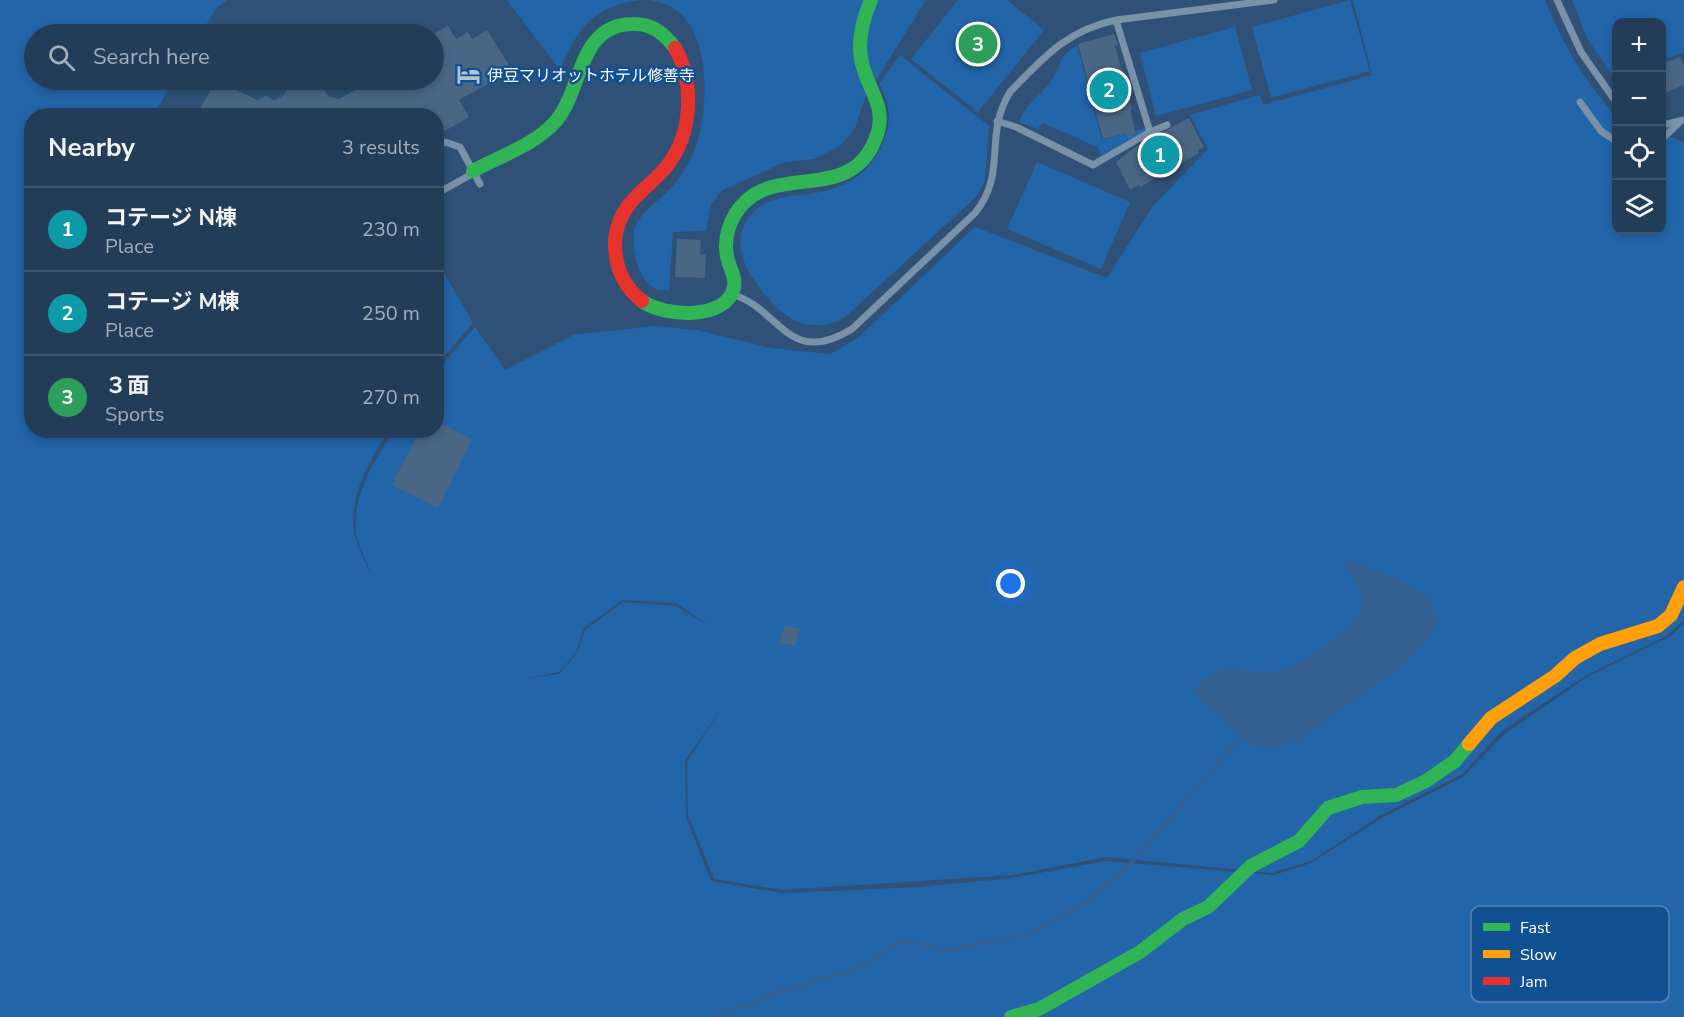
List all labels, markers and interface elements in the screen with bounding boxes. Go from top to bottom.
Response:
map controls [1612,18,1666,234]
button: + [1612,18,1666,72]
pin: 3 [958,22,998,66]
search box [24,24,444,90]
icon: search [45,41,78,74]
text: Search here [93,42,210,72]
hotel icon: 伊豆マリオットホテル修善寺 [456,62,482,88]
place label: 伊豆マリオットホテル修善寺 [487,65,695,87]
pin: 2 [1090,68,1128,112]
button: − [1612,72,1666,126]
button: locate [1612,126,1666,180]
text: Nearby [48,130,135,165]
pin: 1 [1140,132,1180,178]
text: 3 results [342,134,420,161]
button: layers [1612,180,1666,234]
text: コテージ N棟 [105,203,237,233]
text: 1 [62,216,74,243]
text: 230 m [362,216,420,243]
text: Place [105,233,154,260]
text: コテージ M棟 [105,287,240,317]
text: 2 [62,300,74,327]
text: 250 m [362,300,420,327]
text: Place [105,317,154,344]
text: ３面 [105,371,149,401]
text: 3 [62,384,74,411]
text: 270 m [362,384,420,411]
text: Sports [105,401,164,428]
your location [996,569,1025,598]
legend [1471,906,1669,1002]
text: Fast [1520,917,1551,939]
text: Slow [1520,944,1557,966]
text: Jam [1519,971,1547,993]

